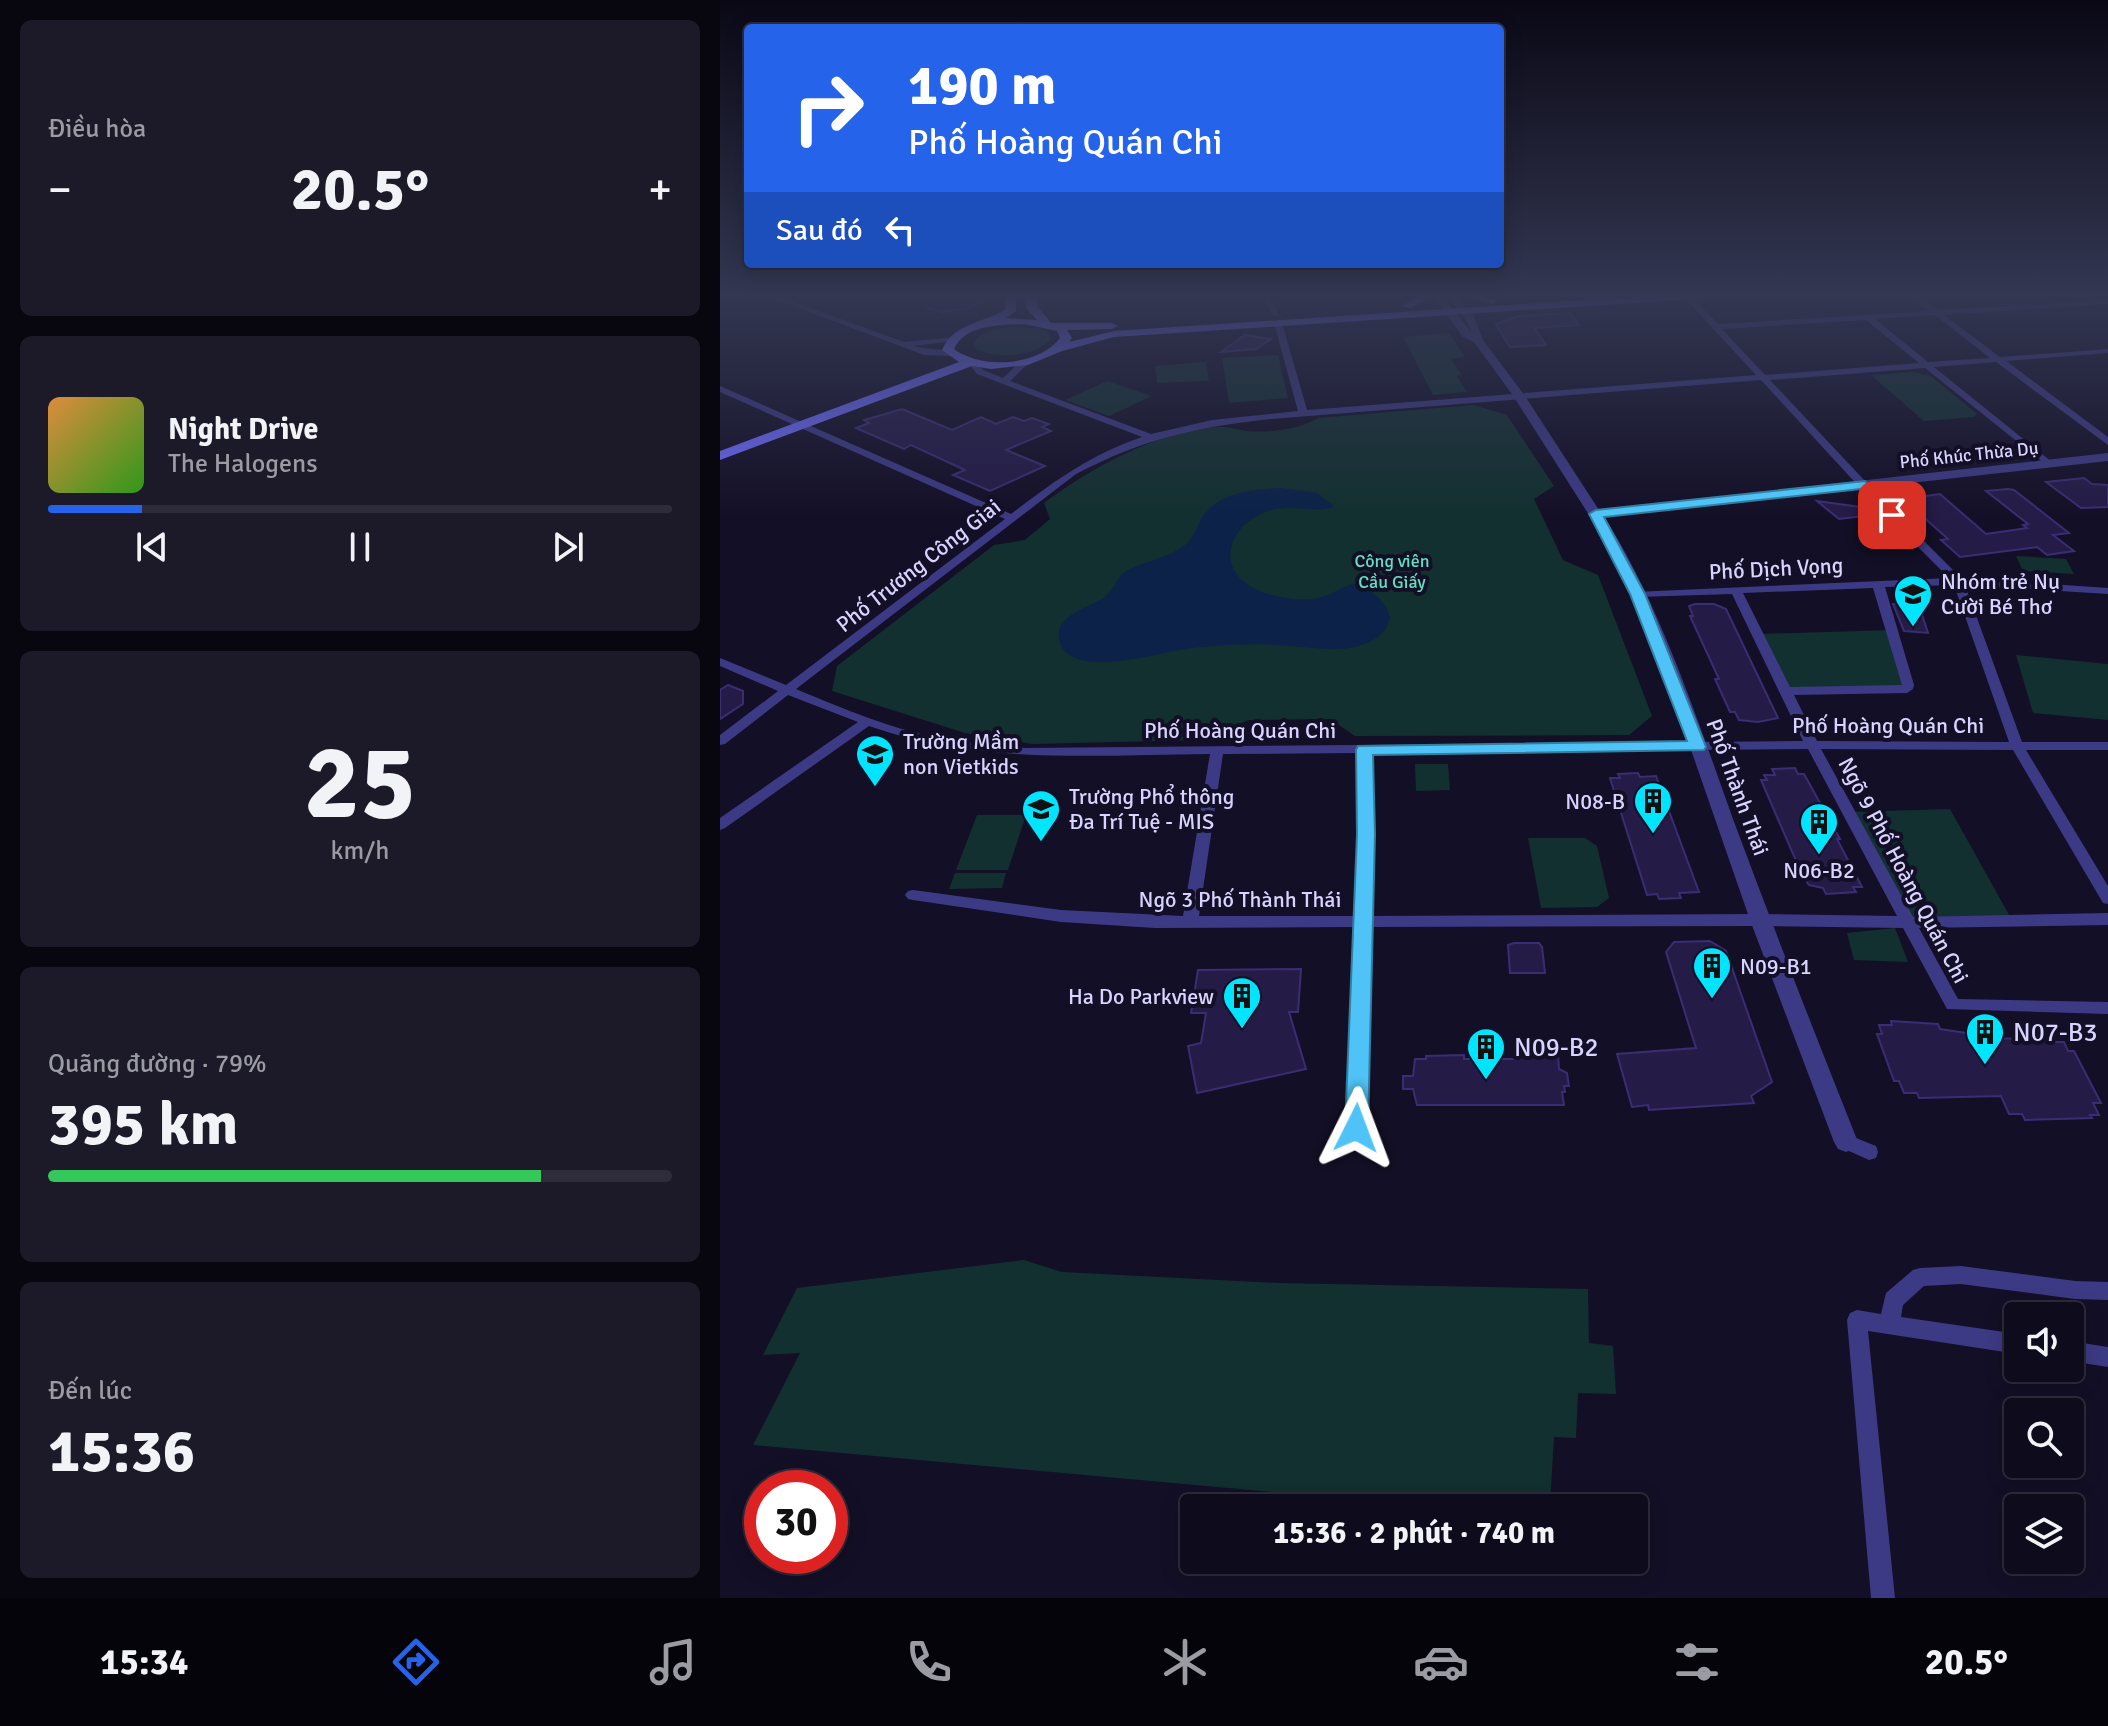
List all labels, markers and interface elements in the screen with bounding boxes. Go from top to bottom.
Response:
text: 190 m [908,51,1056,120]
icon: right [776,56,880,160]
text: Điều hòa [48,113,146,145]
text: Phố Hoàng Quán Chi [908,120,1223,165]
text: 20.5° [291,153,429,227]
text: − [48,163,72,217]
text: + [648,163,672,217]
icon: left [878,208,922,252]
text: Sau đó [776,212,862,249]
text: Night Drive [168,411,318,448]
street label: Phố Khúc Thừa Dụ [1899,437,2039,473]
text: The Halogens [168,448,318,480]
pin [1858,481,1926,549]
street label: Phố Trương Công Giai [831,493,1006,638]
icon: arrive [1870,493,1914,537]
icon: previous [130,525,174,569]
icon: pause [338,525,382,569]
icon: next [546,525,590,569]
park label: Công viên Cầu Giấy [1354,550,1430,593]
street label: Phố Dịch Vọng [1708,551,1844,586]
place label: Nhóm trẻ Nụ Cười Bé Thơ [1941,568,2060,620]
school or university icon: Nhóm trẻ Nụ Cười Bé Thơ [1892,573,1934,628]
street label: Phố Hoàng Quán Chi [1792,712,1984,739]
street label: Phố Thành Thái [1700,715,1775,859]
street label: Phố Hoàng Quán Chi [1144,717,1336,744]
text: 25 [304,719,416,847]
place label: Trường Mầm non Vietkids [903,728,1019,780]
school or university icon: Trường Mầm non Vietkids [854,733,896,788]
street label: Ngõ 9 Phố Hoàng Quán Chi [1833,753,1975,988]
building icon: N08-B [1632,780,1674,835]
place label: Trường Phổ thông Đa Trí Tuệ - MIS [1069,783,1234,835]
school or university icon: Trường Phổ thông Đa Trí Tuệ - MIS [1020,788,1062,843]
place label: N08-B [1565,788,1625,815]
building icon: N06-B2 [1798,801,1840,856]
text: km/h [331,835,389,867]
place label: N06-B2 [1783,857,1855,884]
street label: Ngõ 3 Phố Thành Thái [1138,886,1342,913]
building icon: N09-B1 [1691,945,1733,1000]
place label: N09-B1 [1740,953,1812,980]
building icon: Ha Do Parkview [1221,975,1263,1030]
place label: Ha Do Parkview [1068,983,1214,1010]
building icon: N07-B3 [1964,1011,2006,1066]
place label: N07-B3 [2013,1017,2098,1049]
building icon: N09-B2 [1465,1026,1507,1081]
place label: N09-B2 [1514,1032,1599,1064]
text: Quãng đường · 79% [48,1048,267,1080]
position arrow [1314,1086,1398,1170]
text: 395 km [48,1088,238,1162]
map controls [2004,1302,2084,1574]
button: sound [2004,1302,2084,1382]
text: Đến lúc [48,1375,132,1407]
button: search [2004,1398,2084,1478]
text: 15:36 [48,1415,195,1489]
speed limit sign: 30 [744,1470,848,1574]
button: layers [2004,1494,2084,1574]
text: 15:36 · 2 phút · 740 m [1273,1515,1555,1552]
icon: directions [388,1634,444,1690]
icon: music [645,1634,701,1690]
icon: phone [901,1634,957,1690]
icon: climate [1157,1634,1213,1690]
icon: car [1413,1634,1469,1690]
icon: filters [1669,1634,1725,1690]
text: 15:34 [100,1640,188,1685]
text: 20.5° [1925,1640,2008,1685]

